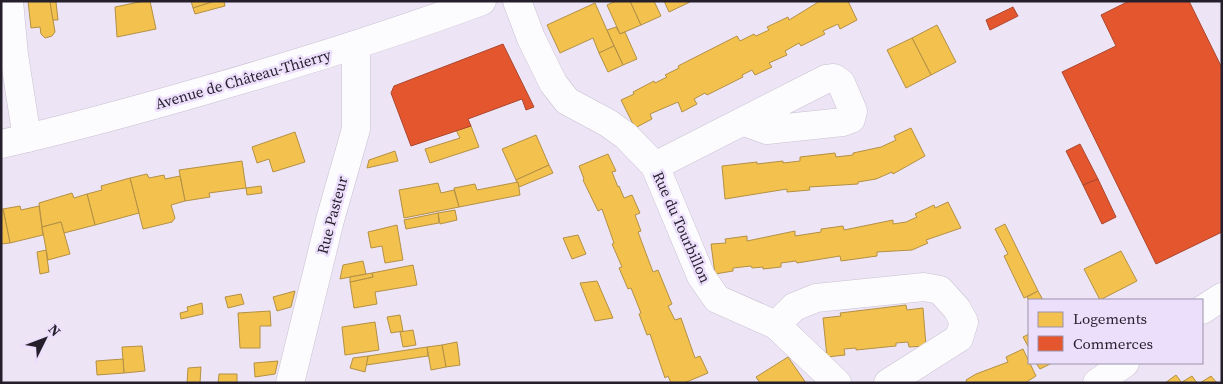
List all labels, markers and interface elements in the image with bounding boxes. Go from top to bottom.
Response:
street label: Avenue de Château-Thierry [153,44,334,114]
street label: Rue du Tourbillon [648,168,716,286]
street label: Rue Pasteur [312,173,353,256]
legend [1028,299,1203,364]
text: Logements [1073,308,1147,329]
north arrow [20,314,70,364]
text: N [44,320,66,341]
text: Commerces [1073,333,1153,354]

